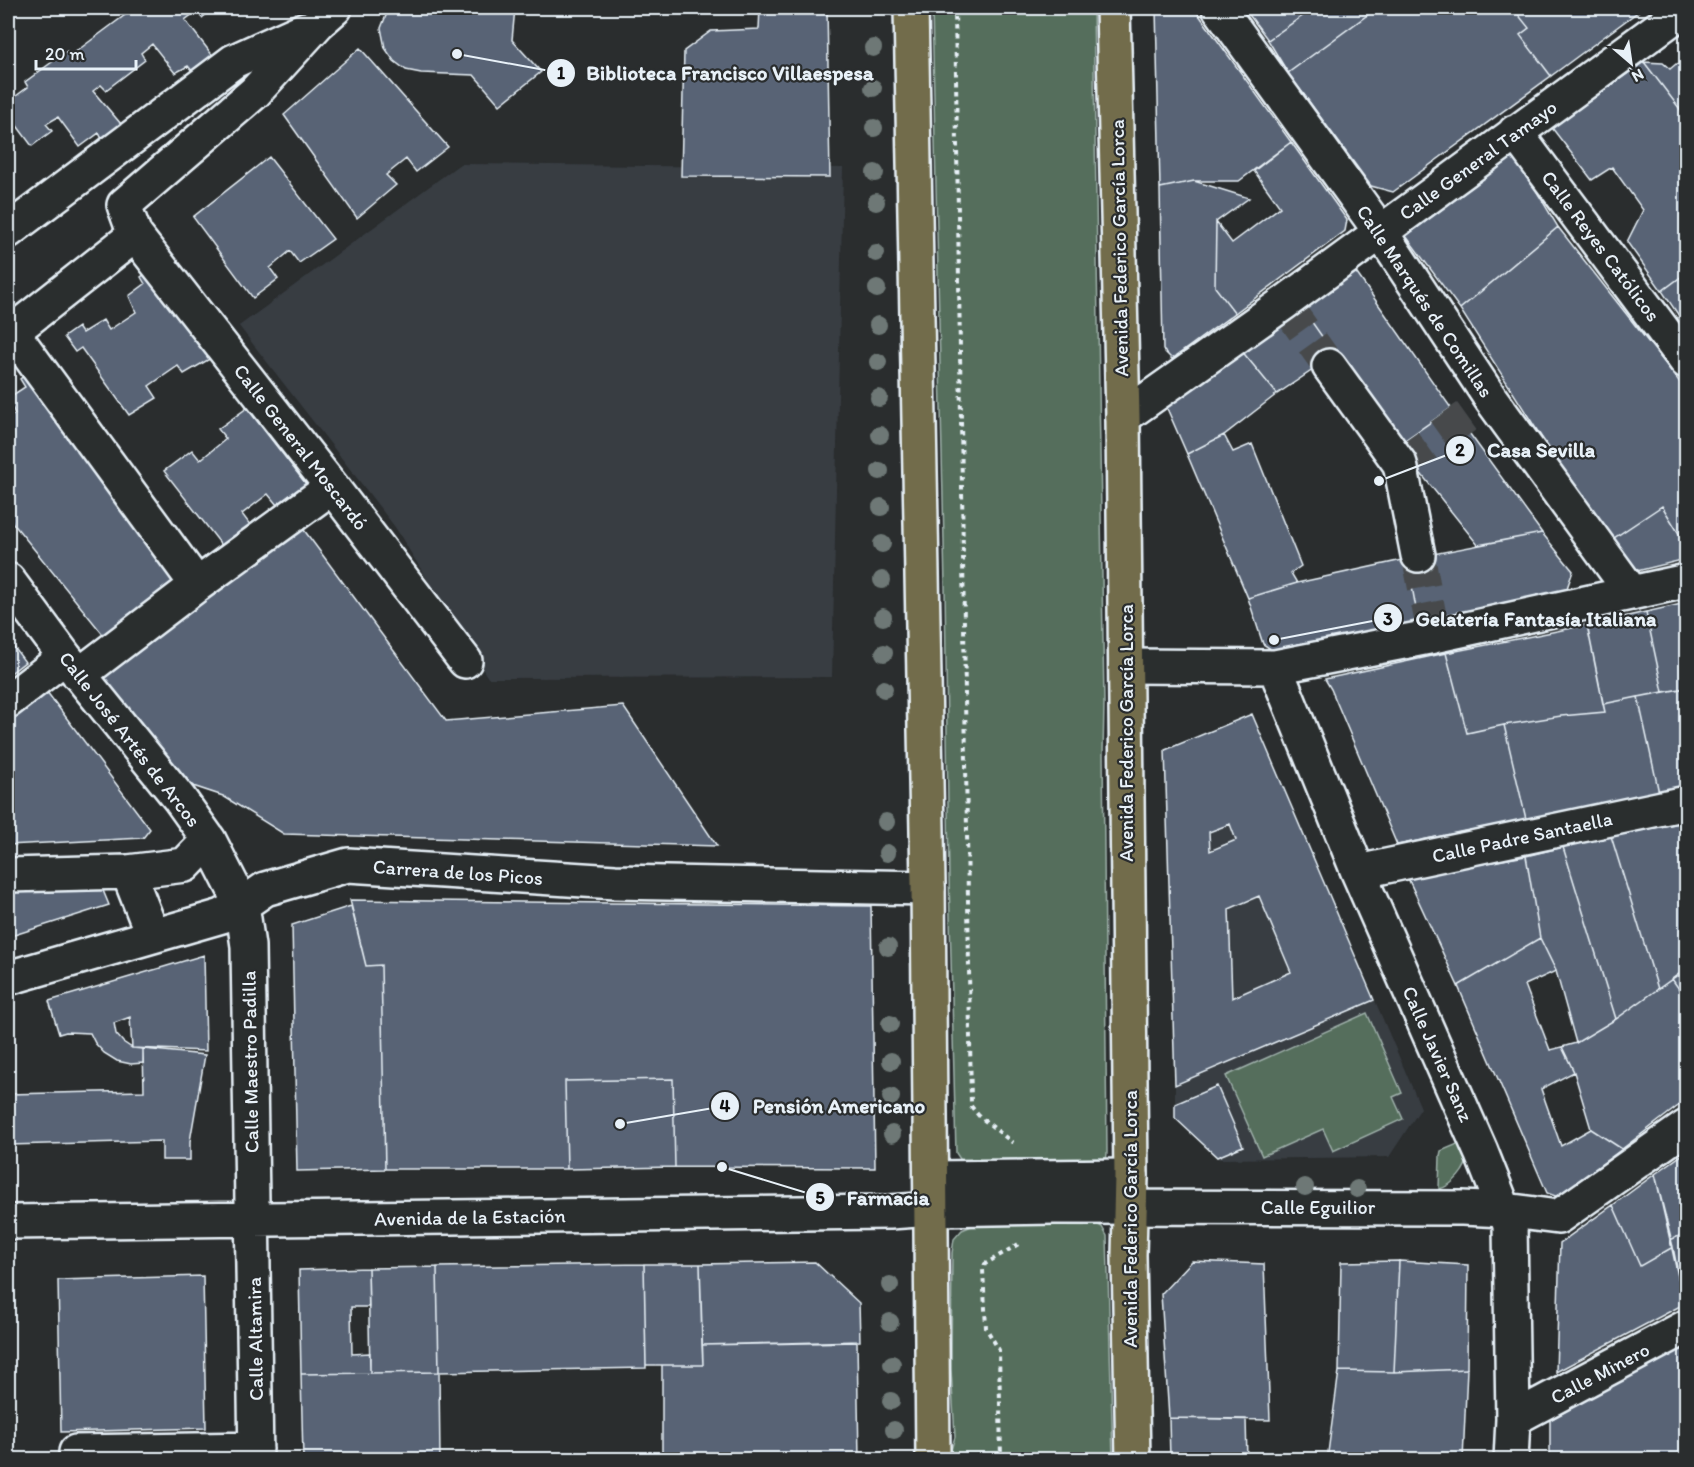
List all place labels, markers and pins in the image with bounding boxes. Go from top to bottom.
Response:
callout: Biblioteca Francisco Villaespesa [546,53,885,92]
callout: Casa Sevilla [1445,430,1608,469]
callout: Gelatería Fantasía Italiana [1373,599,1668,638]
callout: Pensión Americano [710,1086,937,1125]
callout: Farmacia [805,1178,942,1217]

